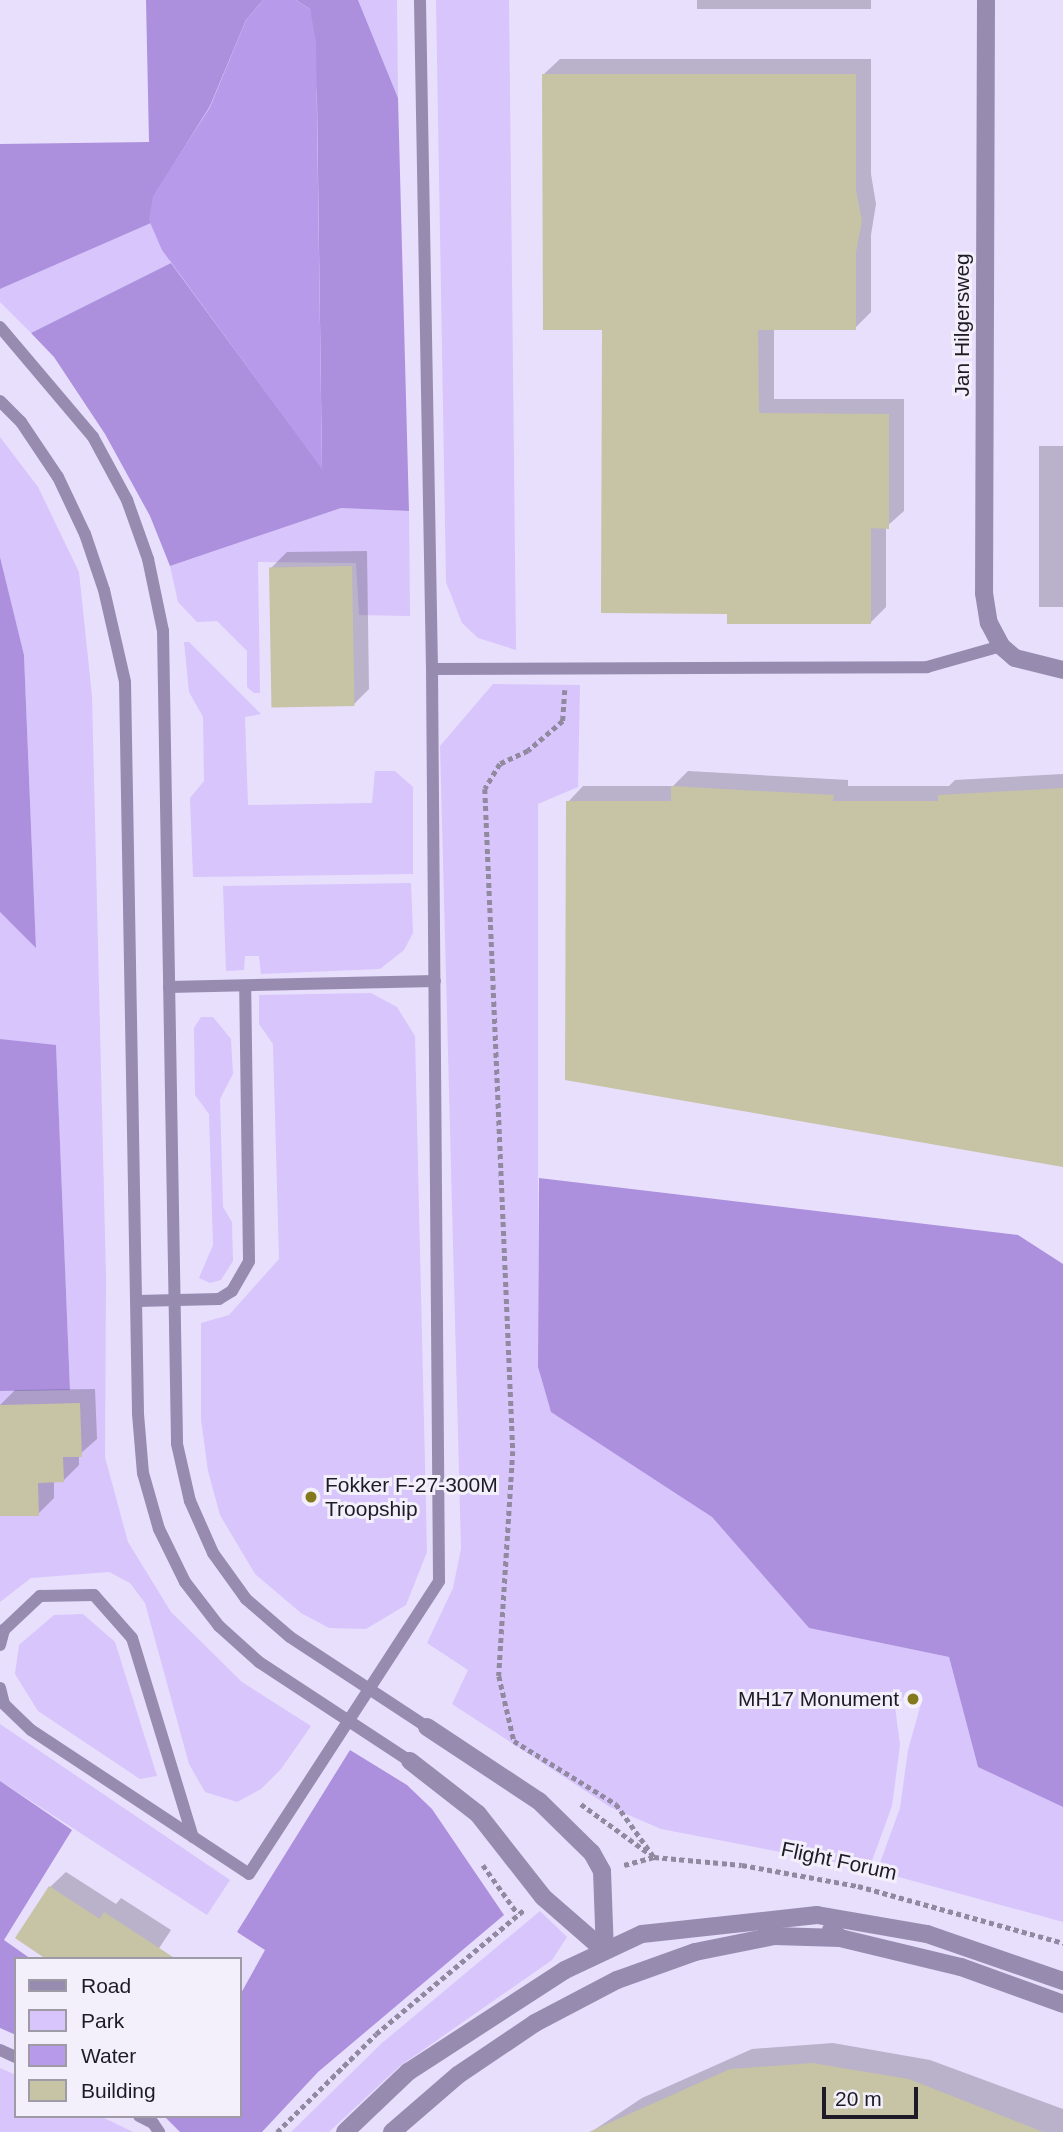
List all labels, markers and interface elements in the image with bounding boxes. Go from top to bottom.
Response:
street label: Jan Hilgersweg [949,253,975,397]
place label: Fokker F-27-300M Troopship [325,1472,498,1522]
marker: Fokker F-27-300M Troopship [303,1489,319,1505]
place label: MH17 Monument [738,1686,899,1712]
marker: MH17 Monument [905,1691,921,1707]
street label: Flight Forum [779,1836,899,1886]
legend [14,1957,242,2118]
text: Road [81,1974,131,1997]
text: Park [81,2009,124,2032]
text: Water [81,2044,136,2067]
scale bar [825,2072,921,2116]
text: Building [81,2079,156,2102]
text: 20 m [835,2087,882,2110]

